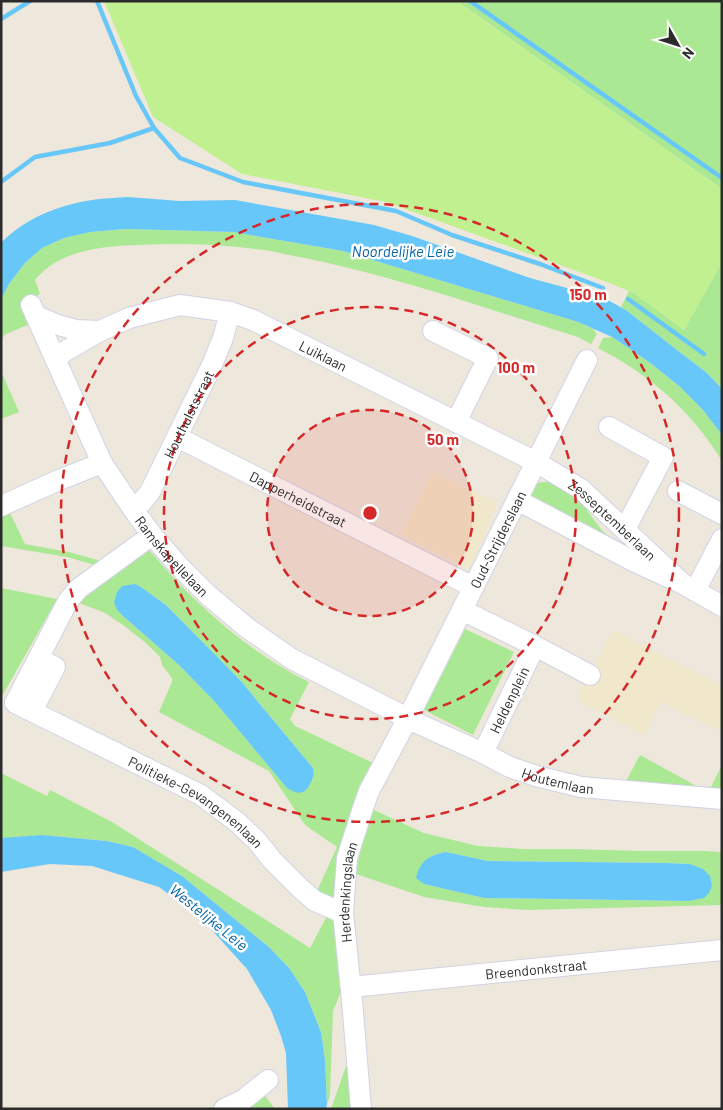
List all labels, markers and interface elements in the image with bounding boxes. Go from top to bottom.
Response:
north arrow [653,20,703,70]
text: N [679,45,698,62]
water label: Noordelijke Leie [352,242,454,260]
text: 150 m [569,285,607,303]
street label: Luiklaan [297,336,350,374]
text: 100 m [497,358,535,376]
street label: Houthulststraat [159,367,217,461]
text: 50 m [427,430,459,448]
street label: Dapperheidstraat [247,467,349,530]
street label: Zesseptemberlaan [566,475,660,563]
street label: Oud-Strijderslaan [466,488,529,591]
centre of rings [361,504,379,522]
street label: Ramskapellelaan [132,512,213,600]
street label: Heldenplein [486,664,532,736]
street label: Politieke-Gevangenenlaan [126,752,267,851]
street label: Houtemlaan [520,763,594,797]
street label: Herdenkingslaan [334,839,360,943]
water label: Westelijke Leie [166,880,252,954]
street label: Breendonkstraat [484,955,588,982]

